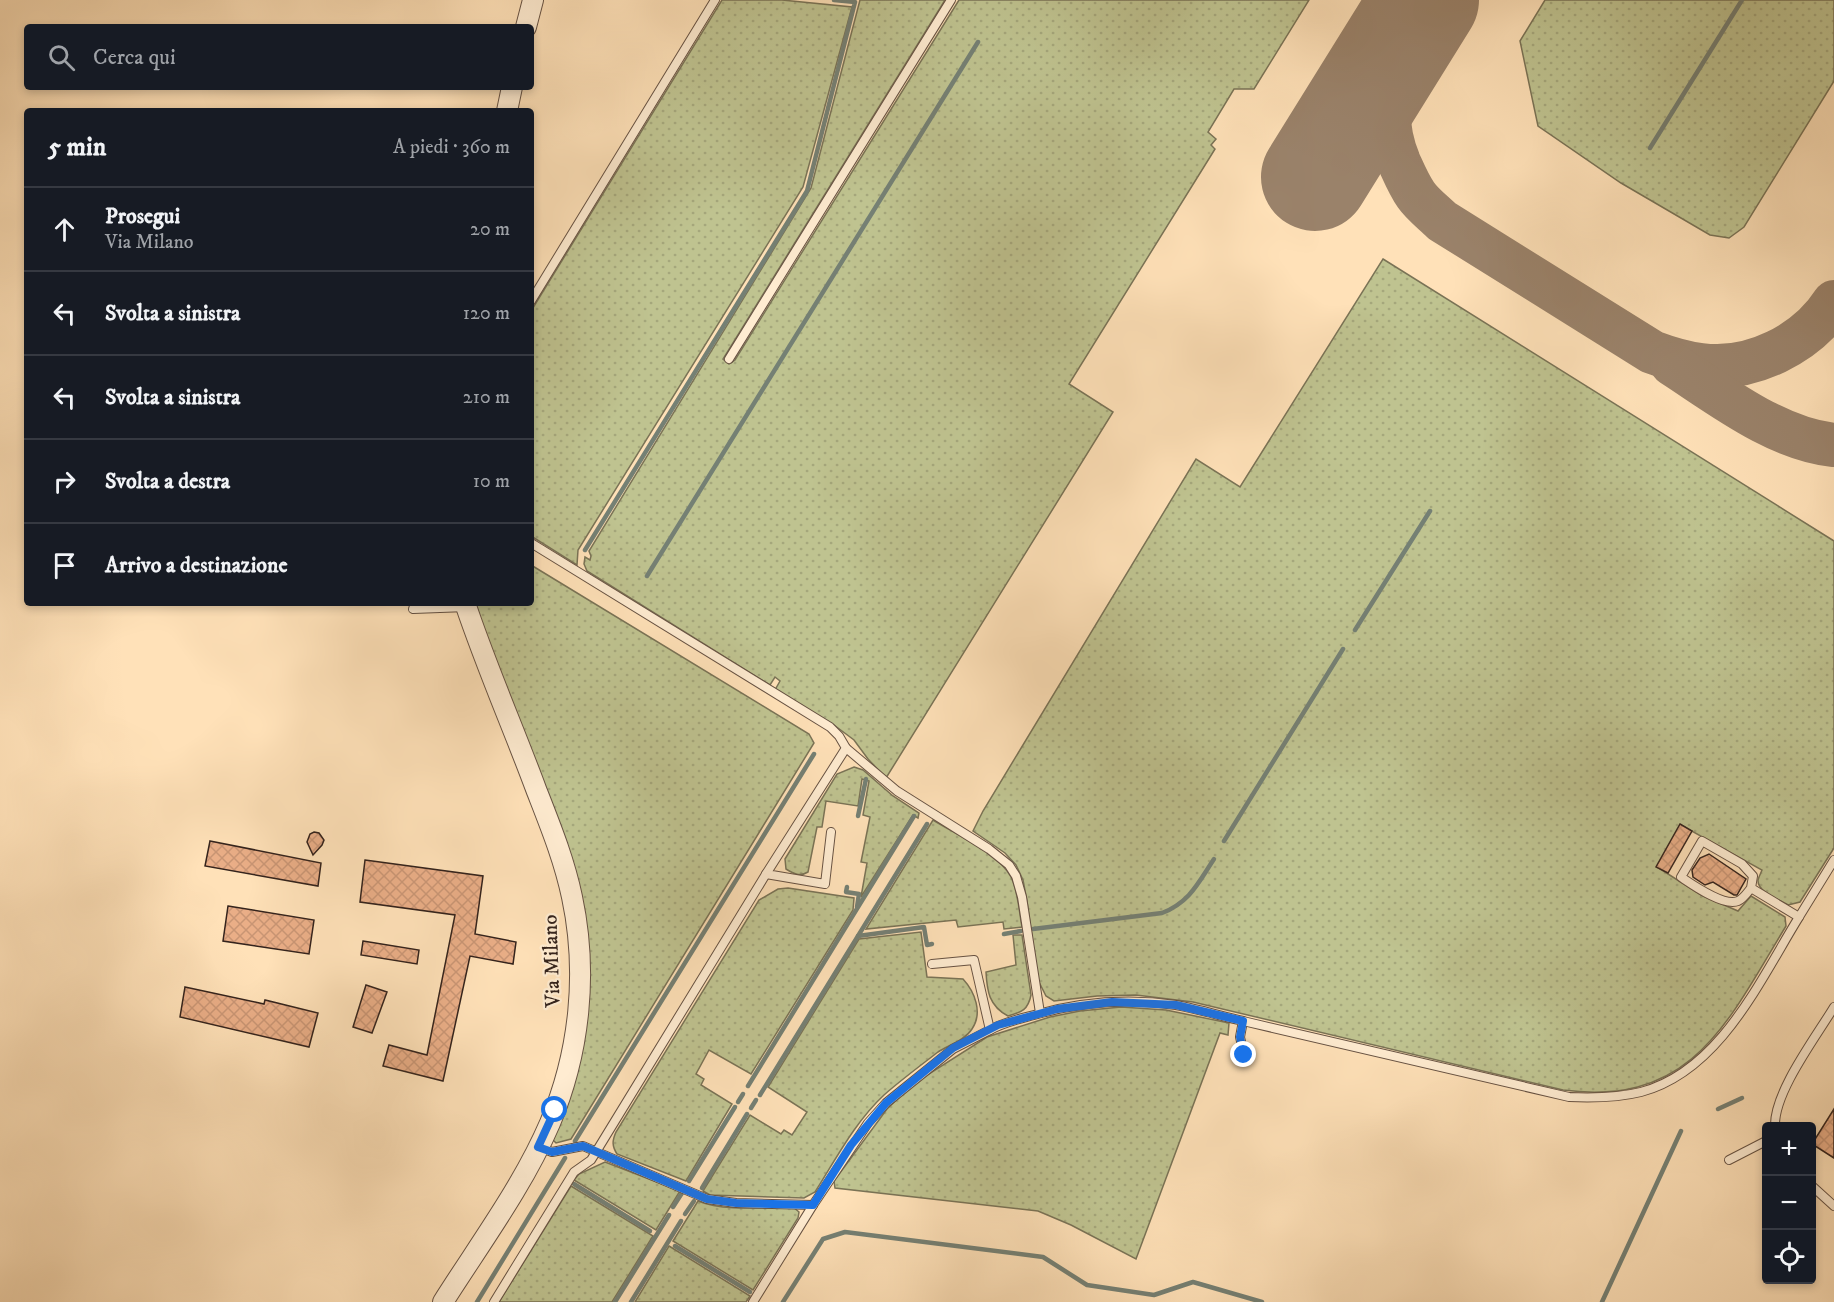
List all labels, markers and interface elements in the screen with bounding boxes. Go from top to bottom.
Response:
search box [24,24,534,90]
icon: search [45,41,78,74]
text: Cerca qui [93,44,176,71]
text: 5 min [48,131,106,164]
text: A piedi · 360 m [393,135,510,160]
text: Prosegui [105,203,180,230]
icon: ahead [48,213,81,246]
text: 20 m [470,217,510,242]
text: Via Milano [105,230,194,255]
icon: left [48,297,81,330]
text: Svolta a sinistra [105,300,240,327]
text: 120 m [463,301,510,326]
icon: left [48,381,81,414]
text: Svolta a sinistra [105,384,240,411]
text: 210 m [463,385,510,410]
icon: right [48,465,81,498]
text: Svolta a destra [105,468,230,495]
text: 10 m [473,469,510,494]
icon: arrive [48,549,81,582]
text: Arrivo a destinazione [105,552,288,579]
street label: Via Milano [537,914,567,1009]
route end [1230,1041,1256,1067]
route start [541,1096,567,1122]
map controls [1762,1122,1816,1284]
button: + [1762,1122,1816,1176]
button: − [1762,1176,1816,1230]
button: locate [1762,1230,1816,1284]

